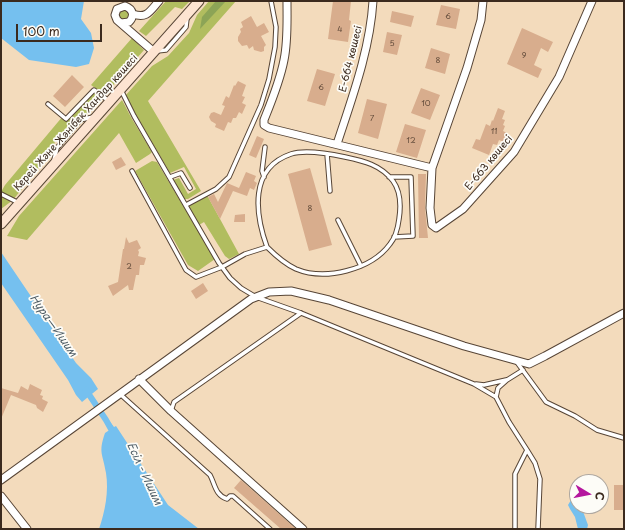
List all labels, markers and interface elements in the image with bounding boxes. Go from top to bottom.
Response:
house number: 6 [445,12,451,22]
scale bar [18,16,104,42]
text: 100 m [23,22,60,40]
house number: 4 [337,25,343,35]
street label: Е-664 көшесі [337,25,365,93]
house number: 5 [389,39,395,49]
house number: 9 [522,51,526,61]
street label: Керей Және Жәнібек Хандар көшесі [12,52,140,194]
house number: 8 [436,56,440,66]
house number: 6 [318,83,324,93]
house number: 10 [421,99,431,109]
house number: 7 [370,114,374,124]
house number: 11 [491,127,497,137]
street label: Е-663 көшесі [463,133,515,193]
house number: 12 [406,136,416,146]
house number: 8 [308,204,312,214]
house number: 2 [126,262,132,272]
water label: Нура—Ишим [27,292,79,360]
water label: Есіл - Ишим [124,441,164,507]
north arrow [569,474,609,514]
text: С [591,490,609,502]

